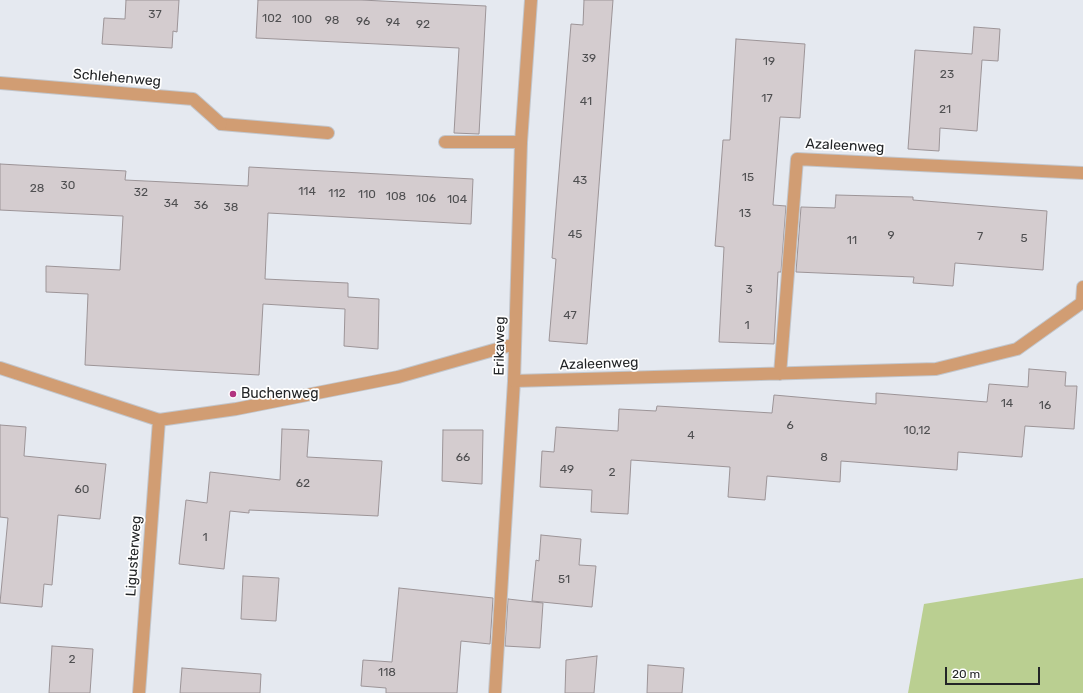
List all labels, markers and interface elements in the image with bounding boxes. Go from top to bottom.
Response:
house number: 37 [148,8,162,22]
house number: 102 [262,12,282,26]
house number: 100 [292,13,312,27]
house number: 98 [325,14,339,28]
house number: 96 [356,15,370,29]
house number: 94 [386,16,400,30]
house number: 92 [416,18,430,32]
house number: 39 [582,52,596,66]
house number: 19 [763,55,775,69]
street label: Schlehenweg [72,66,162,90]
house number: 23 [940,68,954,82]
house number: 17 [761,92,773,106]
house number: 41 [580,95,592,109]
house number: 21 [939,103,951,117]
street label: Azaleenweg [805,136,885,156]
house number: 15 [742,171,754,185]
house number: 43 [573,174,587,188]
house number: 30 [61,179,75,193]
house number: 28 [30,182,44,196]
house number: 114 [298,185,316,199]
house number: 32 [134,186,148,200]
house number: 112 [328,187,346,201]
house number: 110 [358,188,376,202]
house number: 108 [386,190,406,204]
house number: 106 [416,192,436,206]
house number: 104 [447,193,467,207]
house number: 34 [164,197,178,211]
house number: 36 [194,199,208,213]
house number: 38 [224,201,238,215]
house number: 13 [739,207,751,221]
house number: 45 [568,228,582,242]
house number: 9 [887,229,895,243]
house number: 7 [977,230,983,244]
house number: 5 [1020,232,1028,246]
house number: 11 [847,234,857,248]
house number: 3 [745,283,753,297]
house number: 47 [563,309,577,323]
street label: Erikaweg [491,316,509,376]
house number: 1 [744,319,750,333]
street label: Azaleenweg [559,354,639,374]
place label: Buchenweg [241,386,318,402]
marker: Buchenweg [228,389,238,399]
house number: 14 [1001,397,1013,411]
house number: 16 [1039,399,1051,413]
house number: 6 [786,419,794,433]
house number: 10,12 [904,424,930,438]
house number: 4 [687,429,695,443]
house number: 66 [456,451,470,465]
house number: 8 [820,451,828,465]
house number: 49 [560,463,574,477]
house number: 2 [608,466,616,480]
house number: 62 [296,477,310,491]
house number: 60 [75,483,89,497]
street label: Ligusterweg [123,515,145,597]
house number: 1 [202,531,208,545]
house number: 51 [558,573,570,587]
house number: 2 [68,653,76,667]
scale bar [947,659,1042,685]
house number: 118 [378,666,396,680]
text: 20 m [952,667,980,681]

